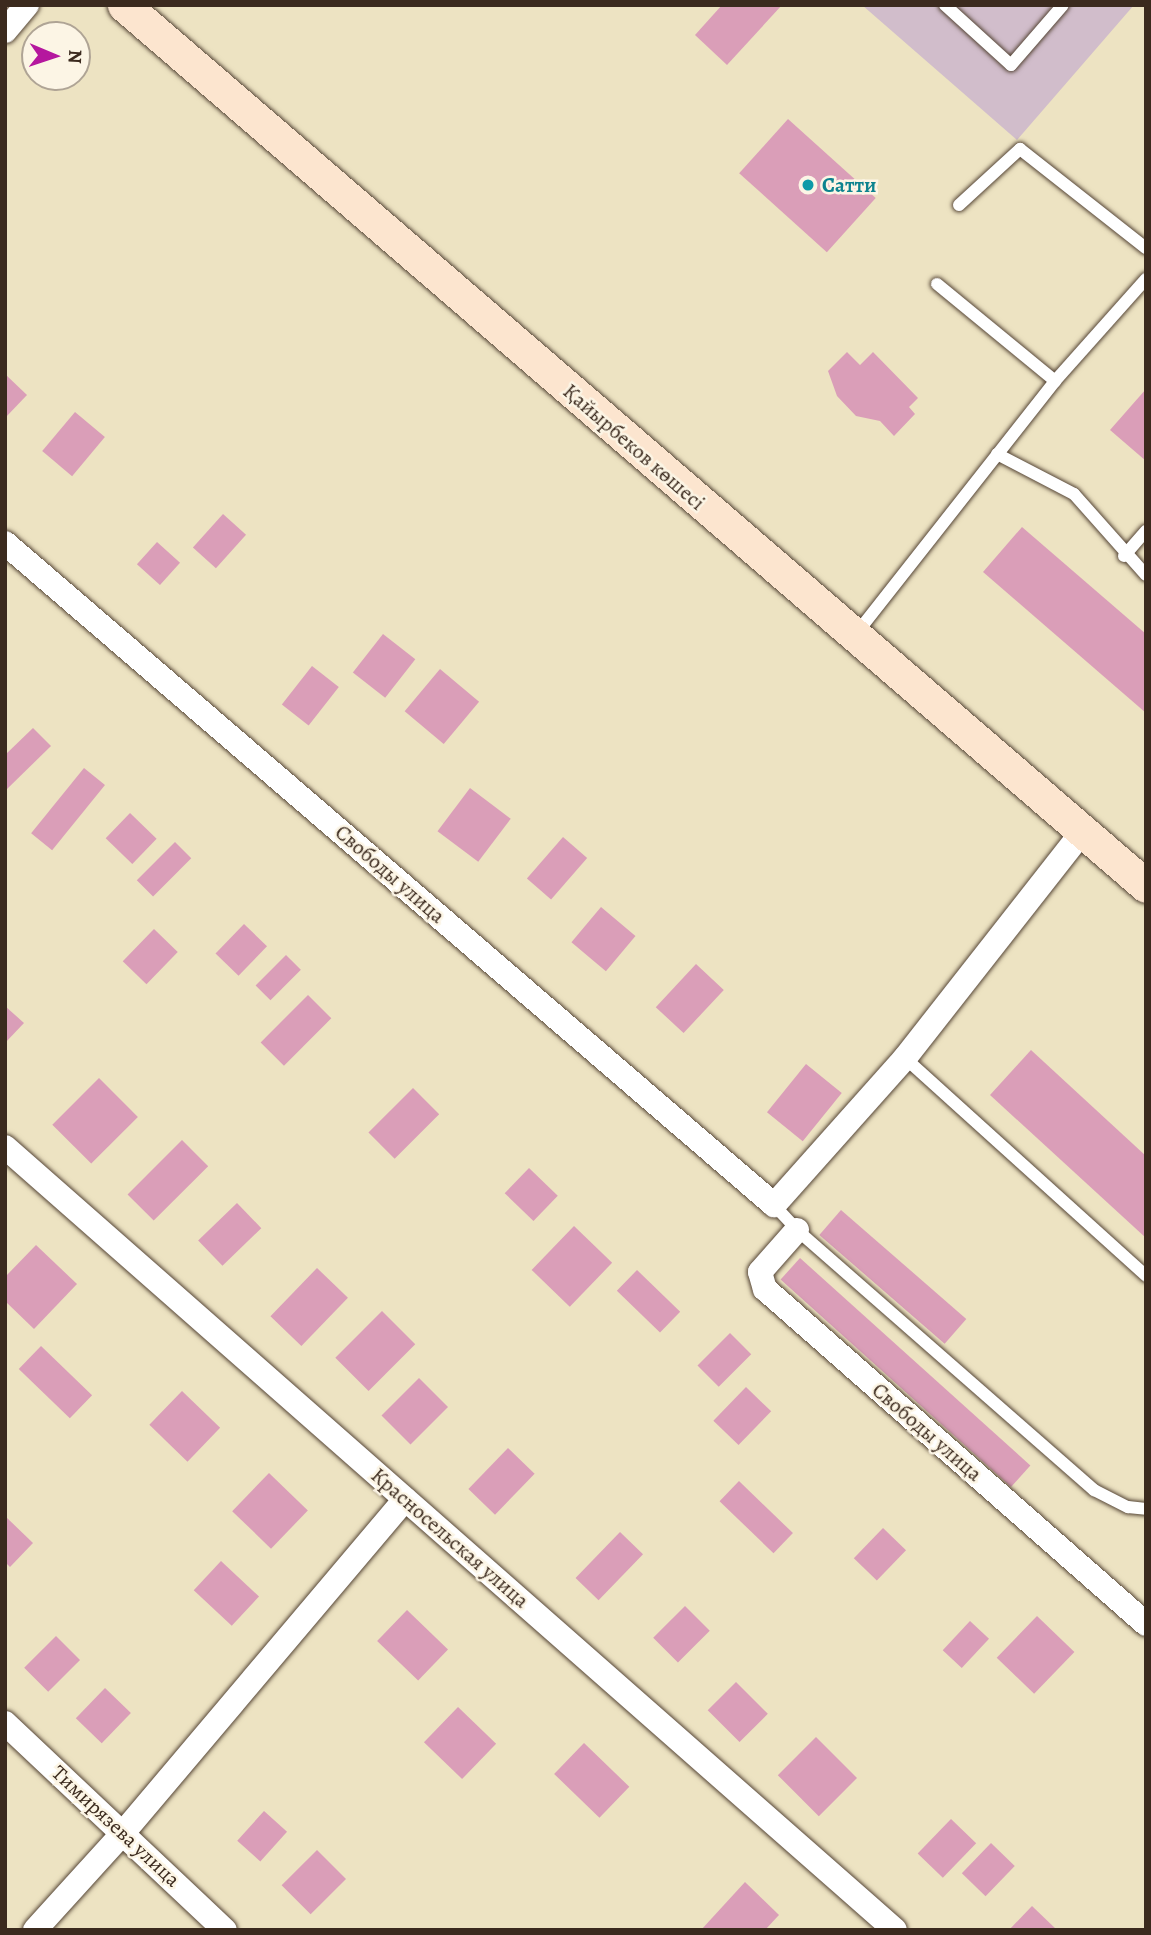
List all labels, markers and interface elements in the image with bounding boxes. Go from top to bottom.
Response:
north arrow [21,21,91,91]
text: N [62,49,88,64]
place label: Сатти [822,172,877,198]
marker: Сатти [800,177,816,193]
street label: Қайырбеков көшесі [558,379,710,515]
street label: Свободы улица [330,820,450,928]
street label: Свободы улица [867,1378,987,1486]
street label: Красносельская улица [366,1463,534,1613]
street label: Тимирязева улица [47,1760,185,1892]

